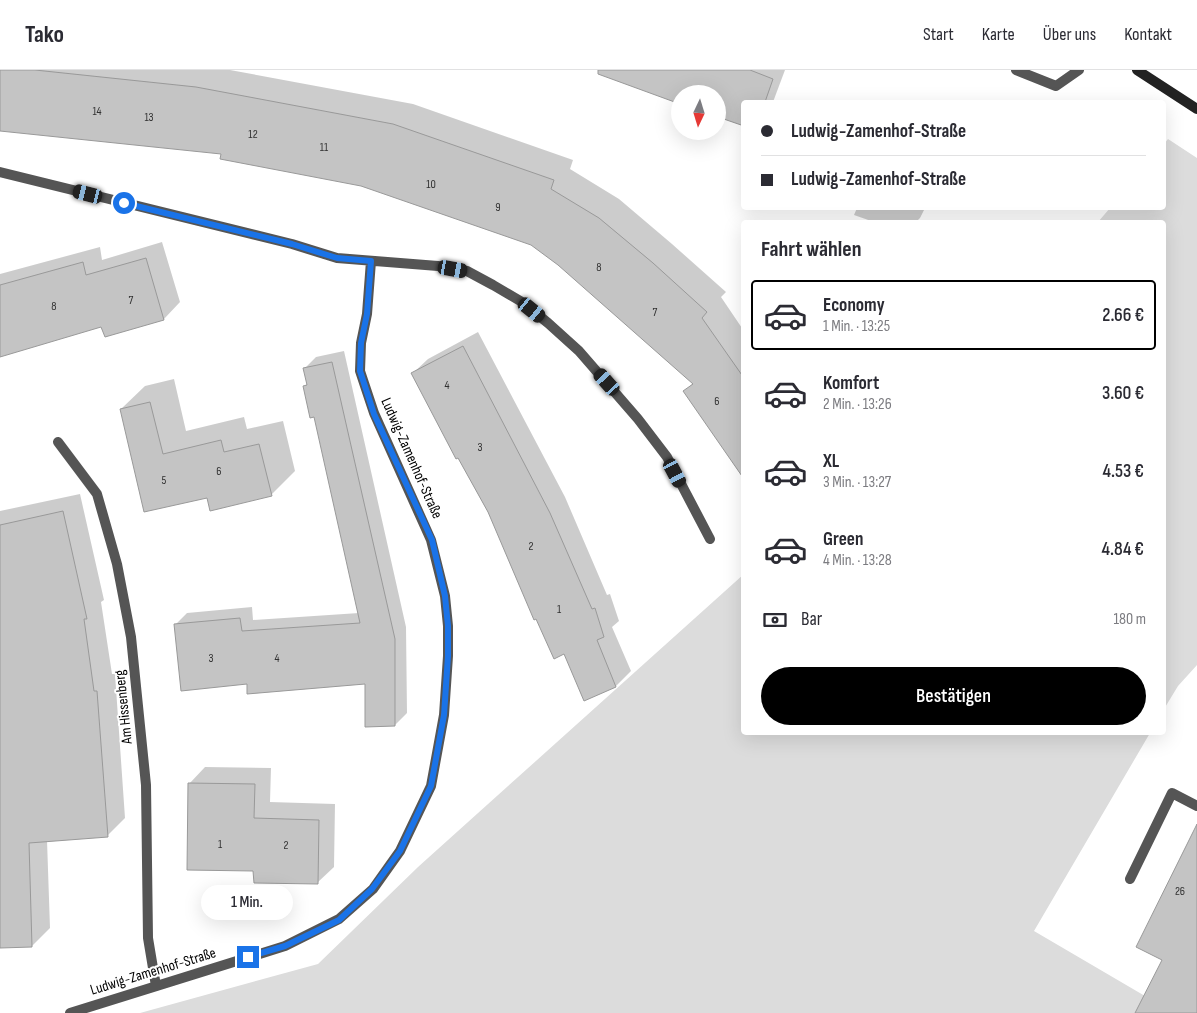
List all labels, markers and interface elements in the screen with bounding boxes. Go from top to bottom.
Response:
text: Tako [25,20,64,49]
text: Start [923,24,954,45]
text: Karte [982,24,1015,45]
text: Über uns [1043,24,1096,45]
text: Kontakt [1124,24,1172,45]
north arrow [671,85,726,140]
map controls [671,85,726,140]
house number: 14 [92,104,102,119]
house number: 13 [144,110,154,125]
text: Ludwig-Zamenhof-Straße [791,120,966,143]
house number: 12 [248,127,258,142]
house number: 11 [320,140,329,155]
text: Ludwig-Zamenhof-Straße [791,168,966,191]
house number: 10 [426,177,436,192]
car [71,183,104,205]
route start [113,192,135,214]
house number: 9 [495,200,501,215]
text: Fahrt wählen [761,236,862,263]
car [436,259,469,279]
house number: 8 [596,260,602,275]
house number: 7 [129,293,134,308]
icon: car [763,293,808,338]
text: Economy [823,294,885,317]
car [515,295,548,325]
house number: 8 [51,299,57,314]
text: 2.66 € [1102,304,1144,327]
house number: 7 [653,305,658,320]
text: 1 Min. · 13:25 [823,317,890,336]
car [591,366,622,398]
icon: car [763,371,808,416]
text: Komfort [823,372,879,395]
house number: 4 [444,378,450,393]
text: 3.60 € [1102,382,1144,405]
house number: 6 [714,394,720,409]
street label: Ludwig-Zamenhof-Straße [376,395,447,522]
text: 2 Min. · 13:26 [823,395,892,414]
house number: 3 [477,440,483,455]
icon: car [763,449,808,494]
text: XL [823,450,839,473]
car [661,456,688,490]
text: 4.53 € [1103,460,1144,483]
house number: 6 [216,464,222,479]
house number: 5 [162,473,167,488]
text: 3 Min. · 13:27 [823,473,891,492]
icon: car [763,527,808,572]
text: Green [823,528,863,551]
text: 4.84 € [1101,538,1144,561]
house number: 2 [529,539,534,554]
text: 4 Min. · 13:28 [823,551,892,570]
house number: 1 [557,602,562,617]
icon: cash [761,606,789,634]
text: Bar [801,608,822,631]
text: 180 m [1113,610,1146,629]
house number: 3 [208,651,214,666]
house number: 4 [274,651,280,666]
button: Bestätigen [761,667,1146,725]
street label: Am Hissenberg [110,669,137,746]
house number: 1 [218,837,223,852]
house number: 2 [284,838,289,853]
callout: 1 Min. [202,884,294,920]
house number: 26 [1175,884,1185,899]
text: 1 Min. [231,893,263,912]
street label: Ludwig-Zamenhof-Straße [88,943,218,1000]
route end [237,946,259,968]

